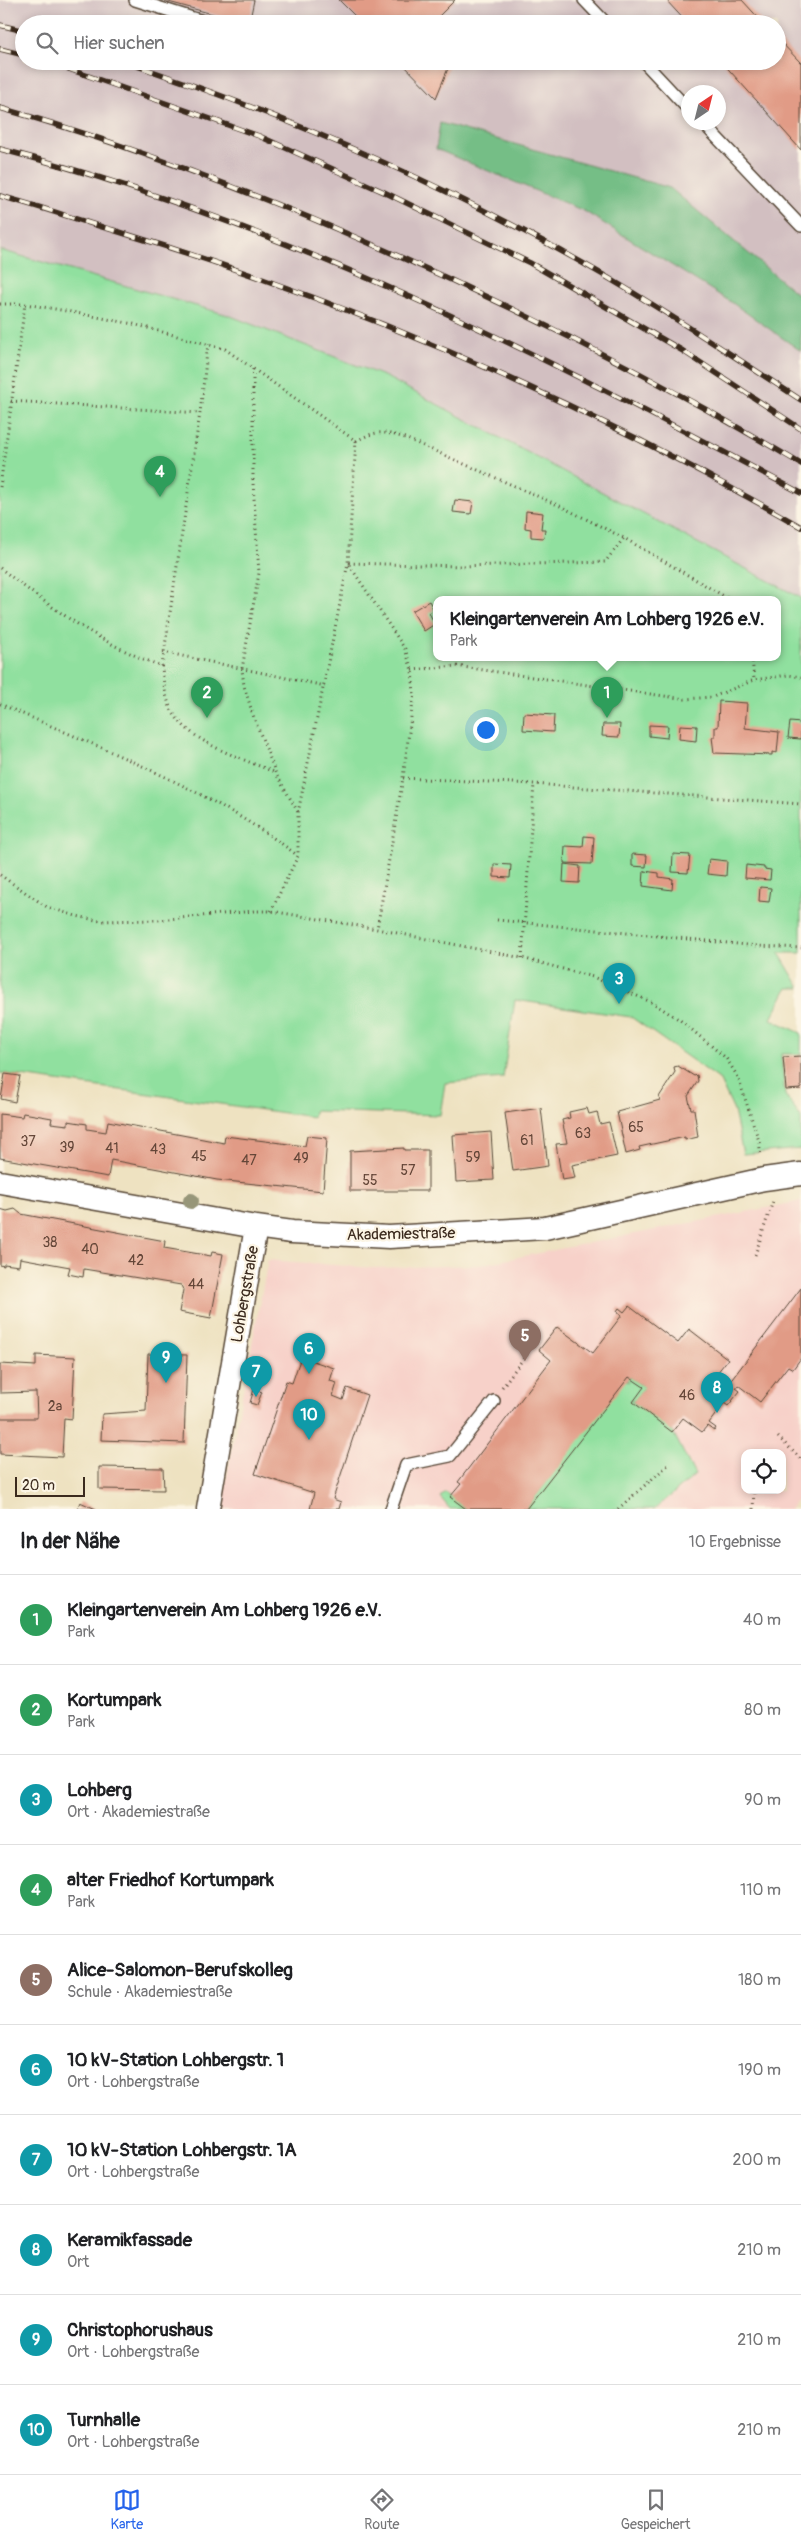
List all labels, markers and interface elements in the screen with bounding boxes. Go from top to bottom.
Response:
search box [15,15,786,70]
icon: search [33,29,61,57]
text: Hier suchen [73,31,165,55]
north arrow [681,85,726,130]
pin: 4 [144,456,176,497]
popup [433,596,781,661]
text: Kleingartenverein Am Lohberg 1926 e.V. [450,607,764,631]
text: Park [450,631,478,651]
pin: 2 [191,677,223,718]
pin: 1 [591,677,623,718]
your location [473,717,499,743]
pin: 3 [603,963,635,1004]
house number: 65 [628,1119,644,1136]
house number: 63 [575,1125,591,1142]
house number: 61 [520,1132,534,1149]
house number: 37 [20,1133,36,1150]
house number: 39 [59,1139,75,1156]
house number: 41 [105,1140,119,1157]
house number: 43 [150,1141,166,1158]
house number: 45 [191,1148,207,1165]
house number: 59 [466,1149,480,1166]
house number: 49 [293,1150,309,1167]
house number: 47 [241,1152,257,1169]
house number: 57 [401,1162,416,1179]
house number: 55 [362,1172,378,1189]
street label: Akademiestraße [347,1223,456,1245]
house number: 38 [43,1234,57,1251]
house number: 40 [81,1241,99,1258]
street label: Lohbergstraße [227,1244,263,1344]
house number: 42 [128,1252,144,1269]
house number: 44 [188,1276,204,1293]
pin: 5 [509,1320,541,1361]
pin: 6 [293,1333,325,1374]
pin: 9 [150,1342,182,1383]
pin: 7 [240,1356,272,1397]
pin: 8 [701,1372,733,1413]
house number: 46 [679,1387,695,1404]
house number: 2a [48,1398,62,1415]
pin: 10 [293,1399,325,1440]
map controls [741,1449,786,1494]
button: locate [741,1449,786,1494]
scale bar [15,1474,85,1497]
text: 20 m [22,1477,55,1494]
text: In der Nähe [20,1528,120,1555]
text: 10 Ergebnisse [688,1532,781,1552]
text: Kleingartenverein Am Lohberg 1926 e.V. [67,1598,382,1622]
text: 1 [33,1610,39,1630]
text: 40 m [743,1610,781,1630]
text: Park [67,1622,95,1642]
text: Kortumpark [67,1688,161,1712]
text: 2 [32,1700,40,1720]
text: 80 m [744,1700,781,1720]
text: Park [67,1712,95,1732]
text: Lohberg [67,1778,132,1802]
text: 3 [32,1790,40,1810]
text: 90 m [744,1790,781,1810]
text: Ort · Akademiestraße [67,1802,210,1822]
text: alter Friedhof Kortumpark [67,1868,274,1892]
text: 4 [31,1880,41,1900]
text: 110 m [740,1880,781,1900]
text: Park [67,1892,95,1912]
text: Alice-Salomon-Berufskolleg [67,1958,293,1982]
text: 5 [32,1970,40,1990]
text: 180 m [738,1970,781,1990]
text: Schule · Akademiestraße [67,1982,232,2002]
text: 10 kV-Station Lohbergstr. 1 [67,2048,284,2072]
text: 6 [31,2060,41,2080]
text: 190 m [738,2060,781,2080]
text: Ort · Lohbergstraße [67,2072,199,2092]
text: 10 kV-Station Lohbergstr. 1A [67,2138,297,2162]
text: 7 [32,2150,40,2170]
text: 200 m [733,2150,781,2170]
text: Ort · Lohbergstraße [67,2162,199,2182]
text: Keramikfassade [67,2228,192,2252]
text: 8 [32,2240,40,2260]
text: 210 m [737,2240,781,2260]
text: Ort [67,2252,89,2272]
text: Christophorushaus [67,2318,213,2342]
text: 9 [32,2330,40,2350]
text: 210 m [737,2330,781,2350]
text: Ort · Lohbergstraße [67,2342,199,2362]
text: Turnhalle [67,2408,140,2432]
text: 10 [27,2420,45,2440]
text: 210 m [737,2420,781,2440]
text: Ort · Lohbergstraße [67,2432,199,2452]
tab: Karte [111,2486,143,2533]
tab: Route [364,2486,400,2533]
tab: Gespeichert [621,2486,690,2533]

